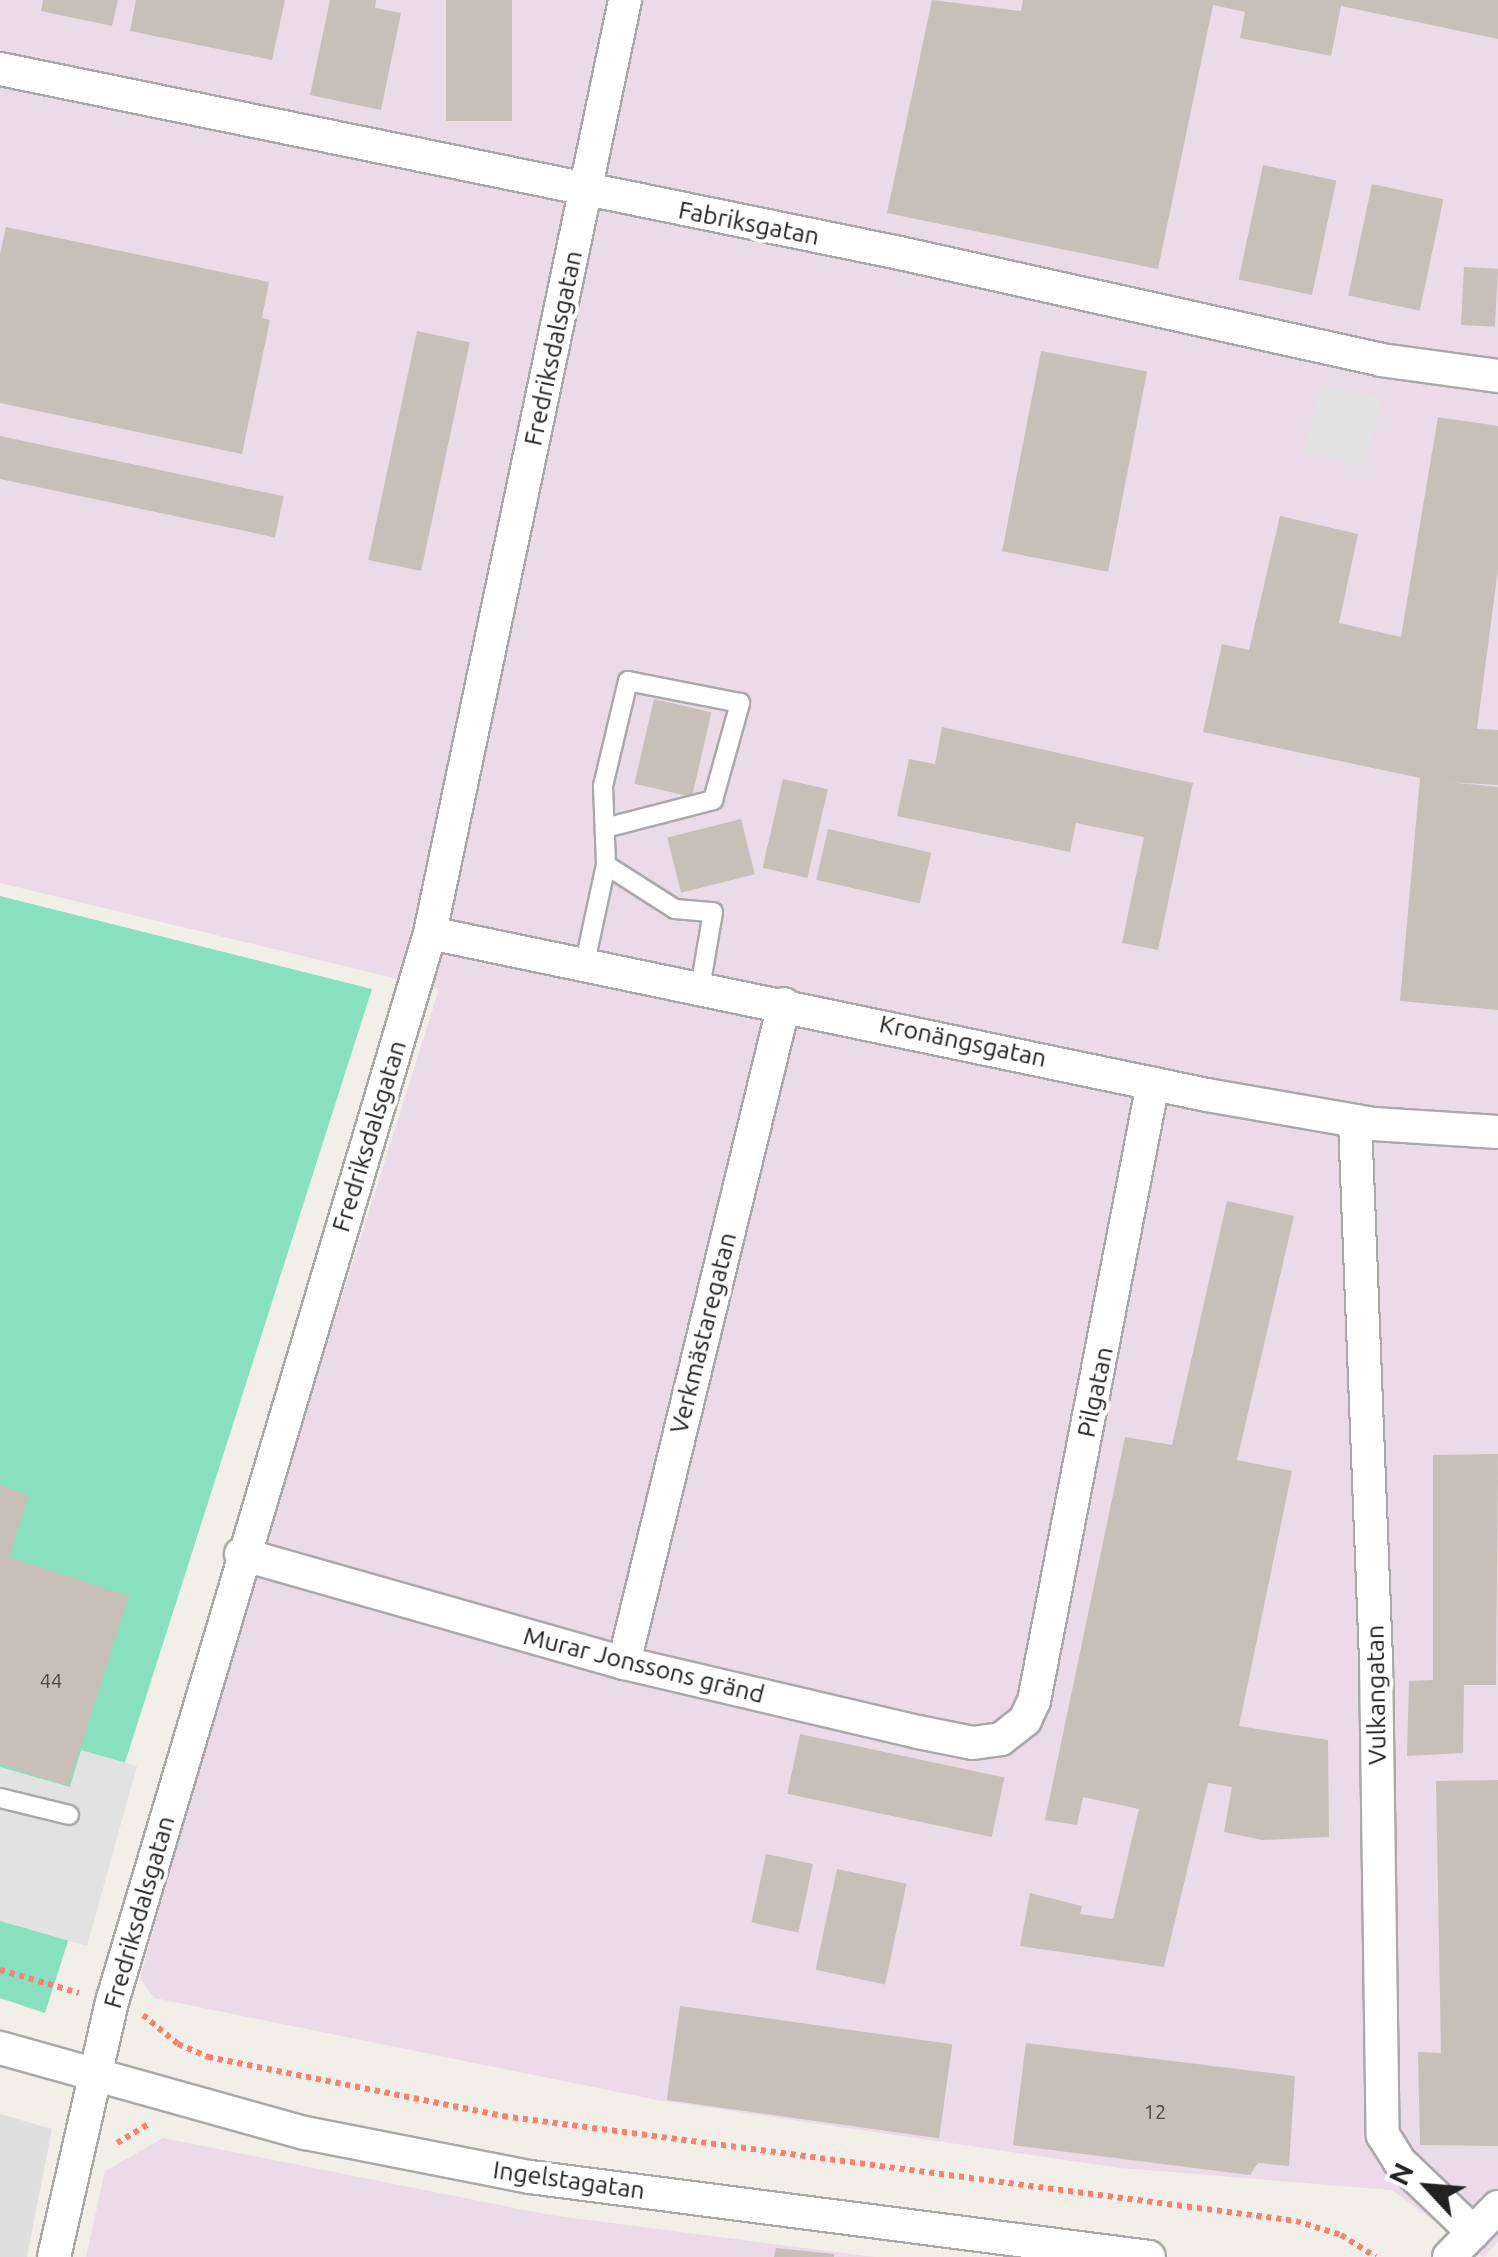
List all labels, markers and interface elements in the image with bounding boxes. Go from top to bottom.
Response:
street label: Fabriksgatan [676,195,822,251]
street label: Fredriksdalsgatan [518,248,588,448]
street label: Kronängsgatan [877,1009,1049,1073]
street label: Fredriksdalsgatan [326,1037,412,1235]
street label: Verkmästaregatan [664,1229,742,1437]
street label: Pilgatan [1071,1344,1119,1440]
street label: Murar Jonssons gränd [520,1621,768,1709]
street label: Vulkangatan [1360,1625,1392,1765]
house number: 44 [40,1668,62,1692]
street label: Fredriksdalsgatan [97,1812,181,2012]
house number: 12 [1144,2099,1166,2123]
north arrow [1378,2137,1478,2237]
street label: Ingelstagatan [491,2154,647,2206]
text: N [1382,2157,1419,2190]

